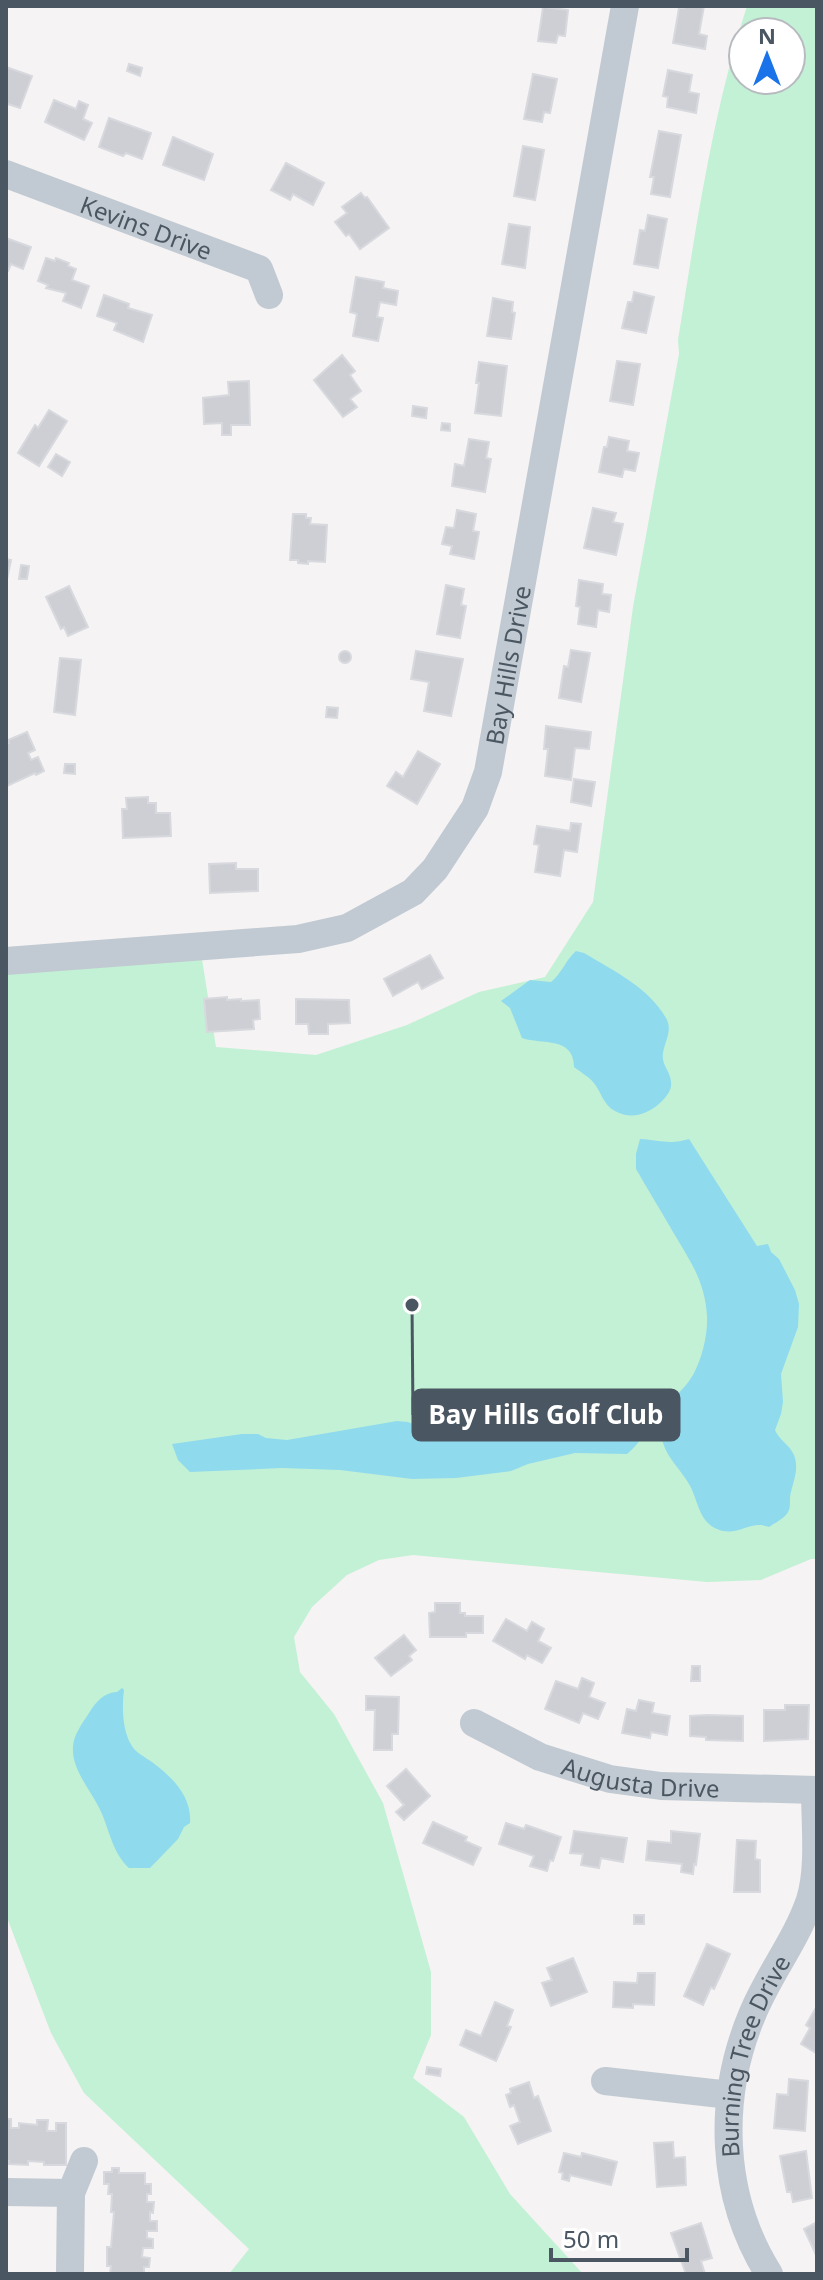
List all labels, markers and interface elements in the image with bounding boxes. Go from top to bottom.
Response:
north arrow [727,16,807,96]
text: N [758,20,776,50]
street label: Kevins Drive [76,187,217,266]
street label: Bay Hills Drive [477,583,538,747]
callout: Bay Hills Golf Club [413,1390,679,1440]
text: Bay Hills Golf Club [429,1396,663,1432]
street label: Augusta Drive [558,1749,720,1804]
street label: Burning Tree Drive [712,1948,797,2158]
scale bar [551,2212,687,2262]
text: 50 m [563,2222,619,2255]

